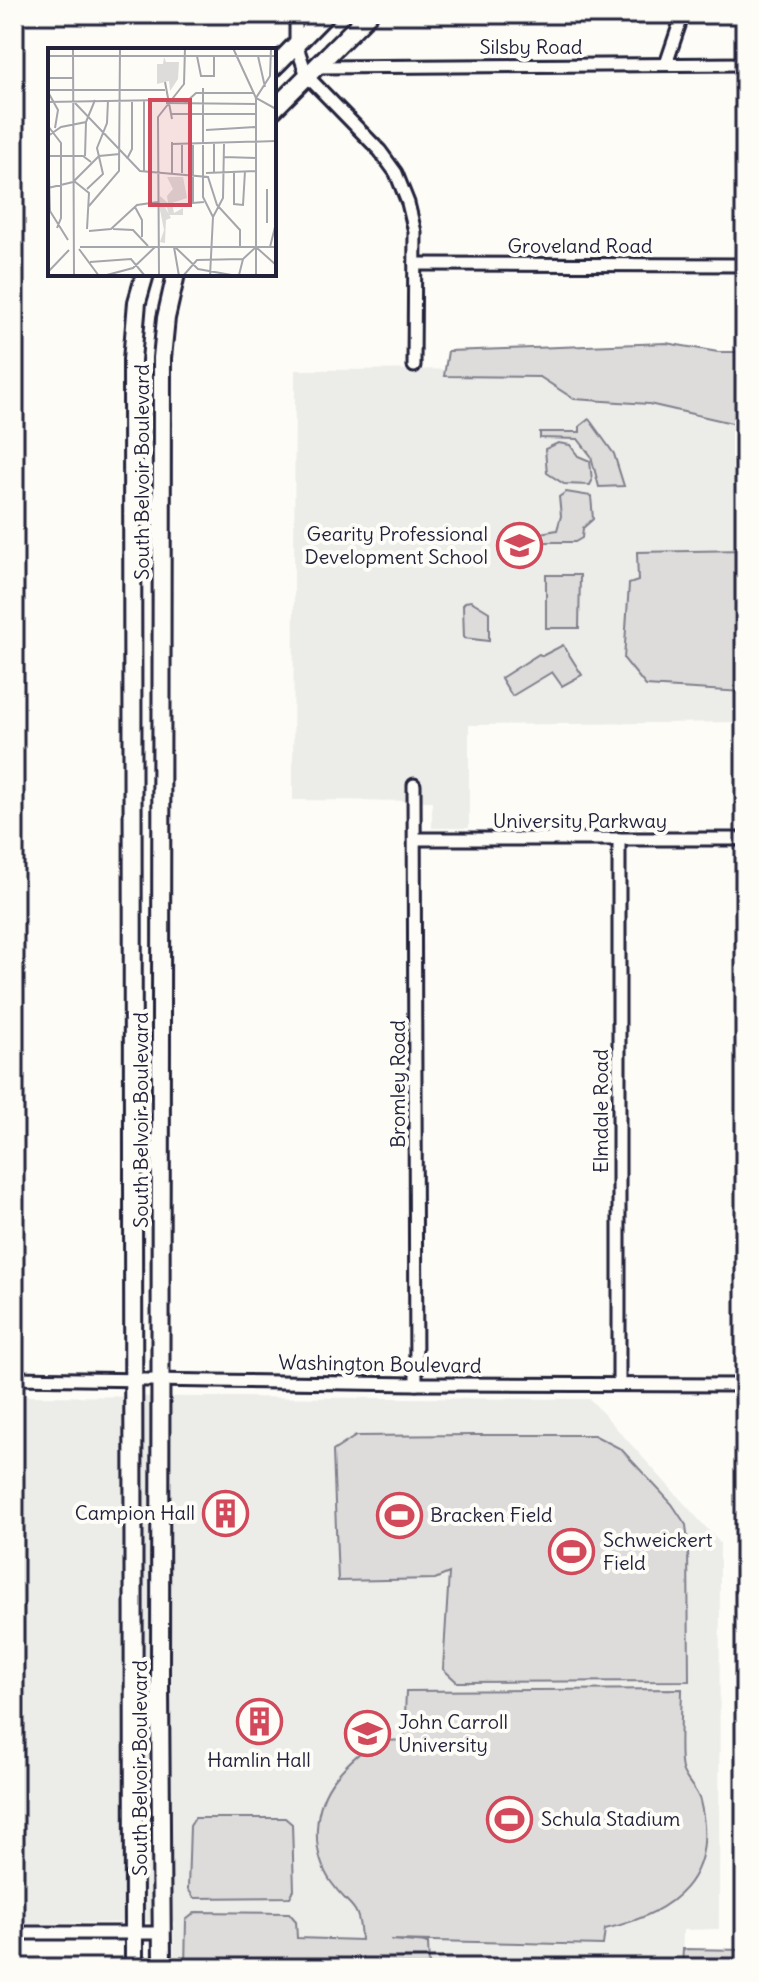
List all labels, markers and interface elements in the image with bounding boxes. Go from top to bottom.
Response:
street label: Silsby Road [479,34,583,59]
inset map [48,48,276,276]
street label: Groveland Road [507,233,653,258]
street label: South Belvoir Boulevard [129,364,154,580]
place label: Gearity Professional Development School [304,521,488,569]
school or university icon: Gearity Professional Development School [495,522,543,570]
street label: University Parkway [493,808,667,833]
street label: South Belvoir Boulevard [128,1012,153,1228]
street label: Bromley Road [385,1020,410,1148]
street label: Elmdale Road [588,1049,613,1173]
street label: Washington Boulevard [278,1349,482,1378]
building icon: Campion Hall [202,1489,250,1537]
sports icon: Bracken Field [375,1491,423,1539]
place label: Campion Hall [75,1500,195,1525]
place label: Bracken Field [430,1502,553,1527]
sports icon: Schweickert Field [548,1527,596,1575]
place label: Schweickert Field [603,1527,713,1575]
street label: South Belvoir Boulevard [127,1660,152,1876]
building icon: Hamlin Hall [235,1697,283,1745]
school or university icon: John Carroll University [343,1709,391,1757]
place label: John Carroll University [398,1709,508,1757]
place label: Hamlin Hall [207,1747,311,1772]
sports icon: Schula Stadium [486,1795,534,1843]
place label: Schula Stadium [541,1806,680,1831]

